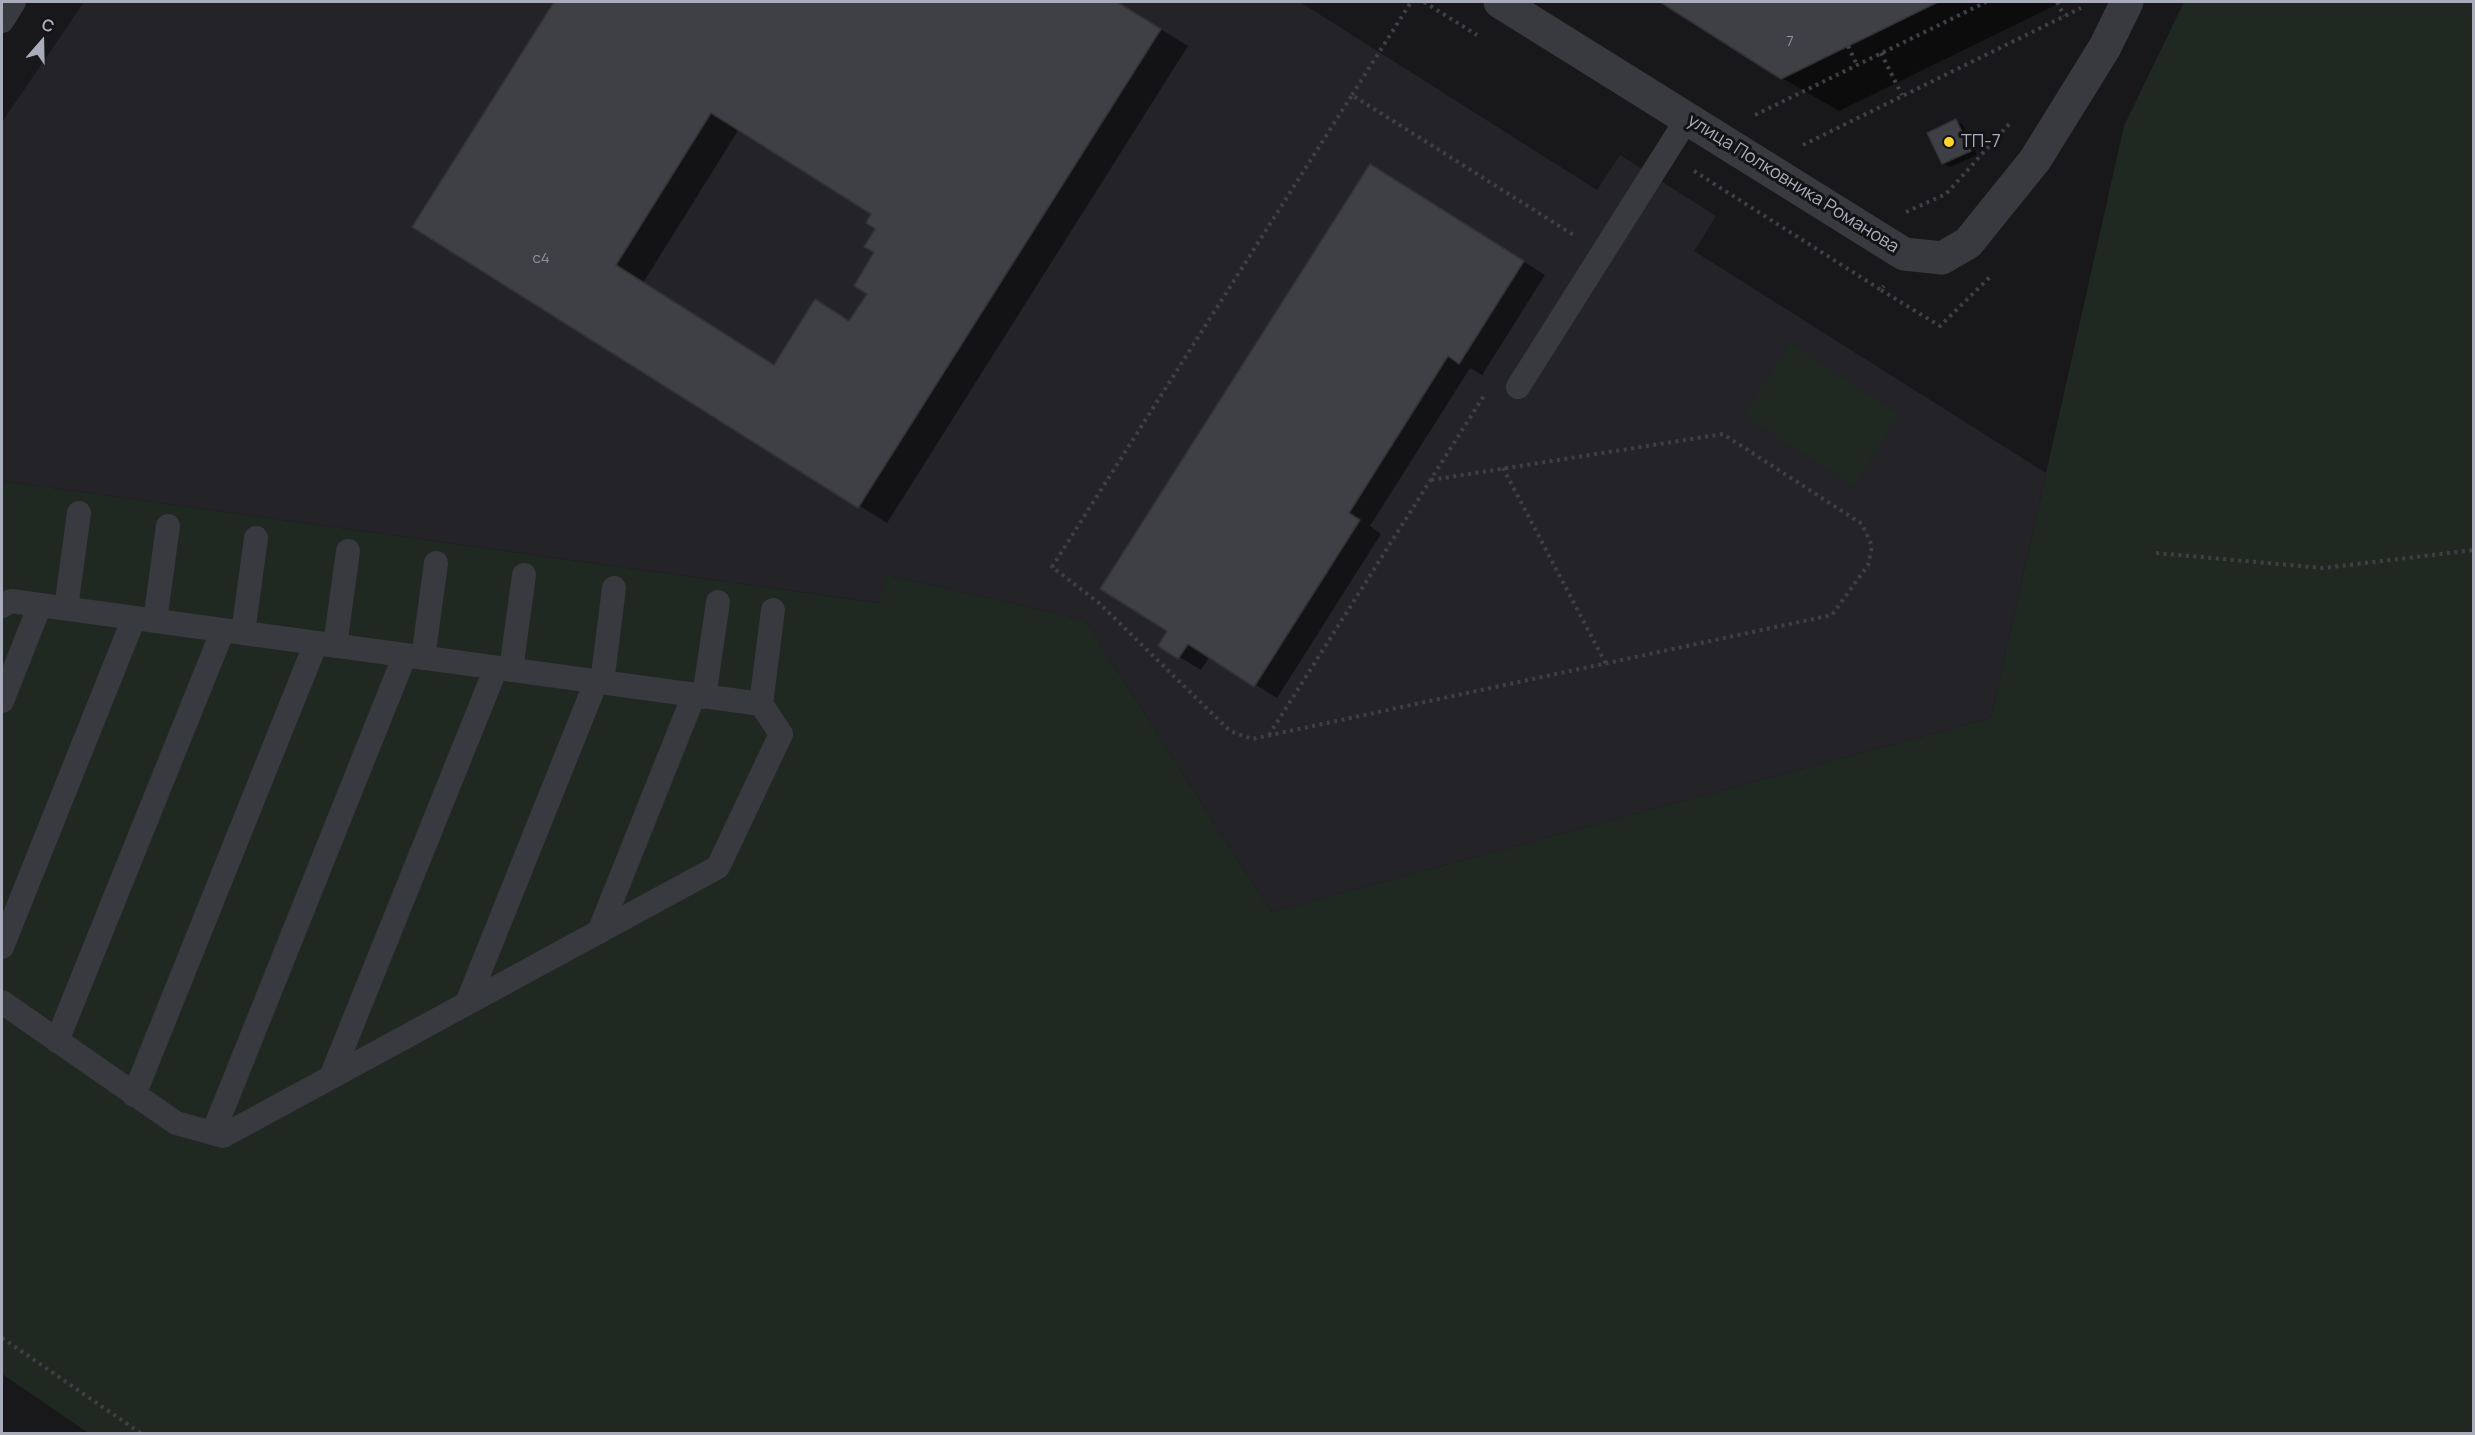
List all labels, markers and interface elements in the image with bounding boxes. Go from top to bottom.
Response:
north arrow [12,12,72,72]
text: С [39,13,57,37]
house number: 7 [1786,33,1794,51]
street label: улица Полковника Романова [1683,110,1903,258]
place label: ТП-7 [1961,131,2001,153]
marker: ТП-7 [1942,135,1956,149]
house number: c4 [532,250,550,268]

